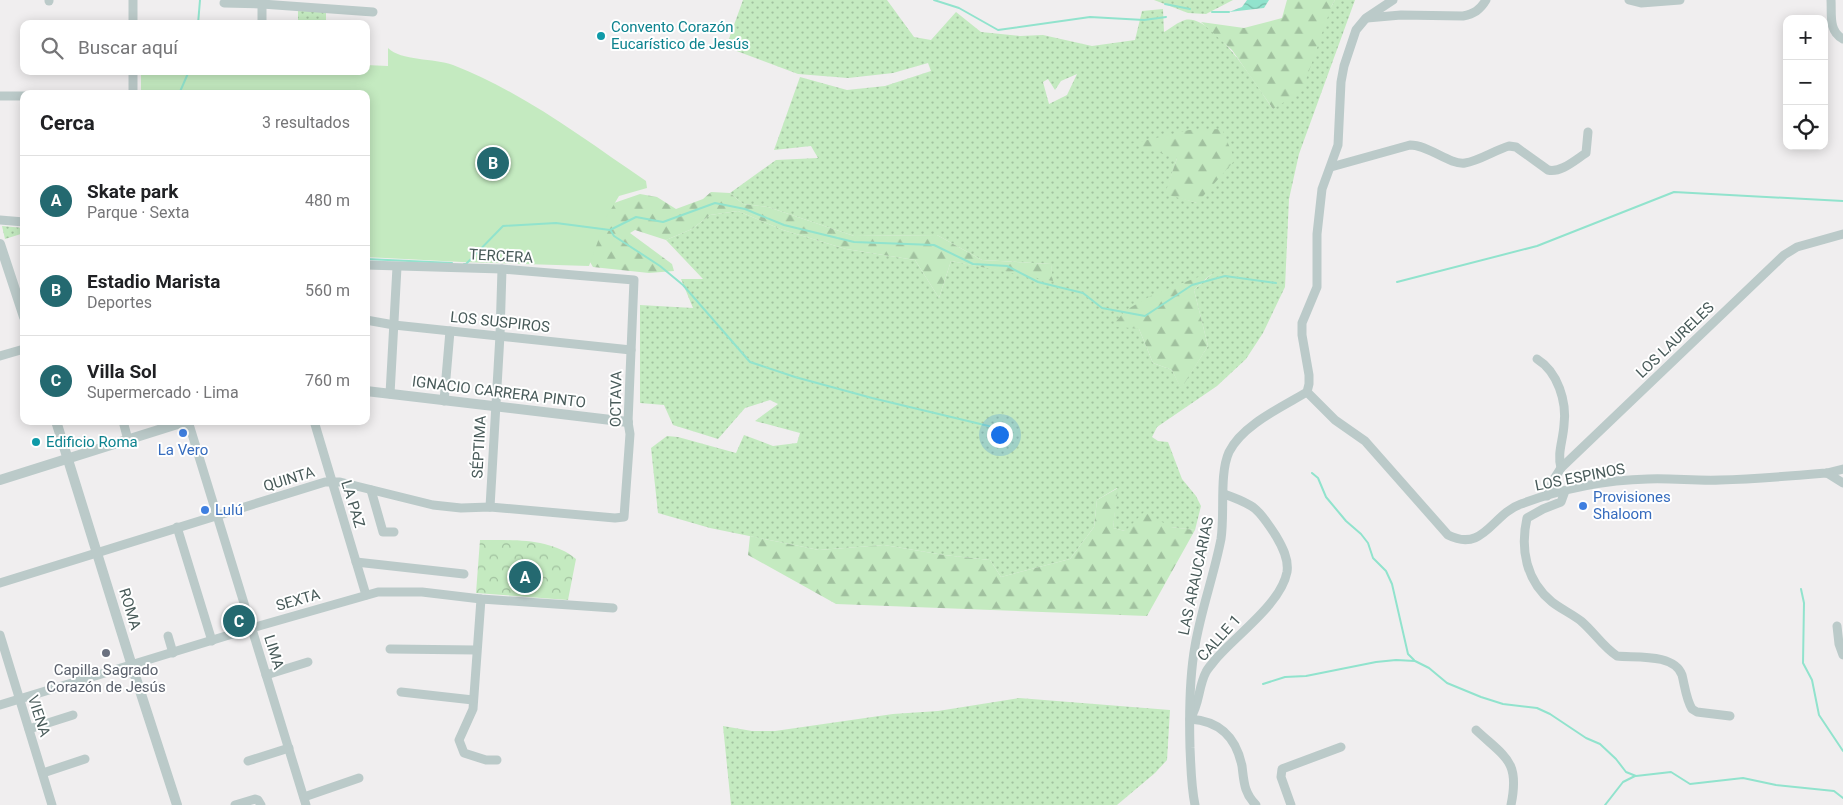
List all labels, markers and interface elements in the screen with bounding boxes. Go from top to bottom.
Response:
map controls [1783,15,1828,150]
button: + [1783,15,1828,60]
place label: Convento Corazón Eucarístico de Jesús [611,18,749,53]
search box [20,20,370,75]
marker: Convento Corazón Eucarístico de Jesús [595,30,607,42]
icon: search [38,34,66,62]
text: Buscar aquí [78,36,178,59]
button: − [1783,60,1828,105]
button: locate [1783,105,1828,150]
text: Cerca [40,111,95,135]
text: 3 resultados [262,113,350,132]
pin: B [477,144,509,182]
text: Skate park [87,180,178,203]
text: A [51,191,61,210]
text: 480 m [305,191,350,210]
text: Parque · Sexta [87,203,189,222]
street label: TERCERA [469,245,534,267]
text: Estadio Marista [87,270,220,293]
text: B [51,281,61,300]
text: 560 m [305,281,350,300]
text: Deportes [87,293,152,312]
street label: LOS LAURELES [1632,298,1718,382]
street label: LOS SUSPIROS [449,308,551,336]
text: Villa Sol [87,360,157,383]
text: C [51,371,61,390]
text: 760 m [305,371,350,390]
street label: OCTAVA [607,371,625,427]
street label: IGNACIO CARRERA PINTO [411,372,587,412]
text: Supermercado · Lima [87,383,239,402]
street label: SÉPTIMA [468,415,490,479]
your location [987,422,1013,448]
marker: La Vero [177,427,189,439]
place label: Edificio Roma [46,433,138,451]
marker: Edificio Roma [30,436,42,448]
place label: La Vero [158,441,208,459]
street label: LOS ESPINOS [1533,459,1627,495]
street label: QUINTA [261,463,317,495]
street label: LA PAZ [337,478,369,530]
place label: Provisiones Shaloom [1593,488,1671,523]
marker: Provisiones Shaloom [1577,500,1589,512]
place label: Lulú [215,501,243,519]
marker: Lulú [199,504,211,516]
street label: LAS ARAUCARIAS [1175,515,1217,637]
pin: A [509,558,541,596]
street label: SEXTA [274,585,322,615]
street label: ROMA [115,586,145,632]
pin: C [223,602,255,640]
street label: CALLE 1 [1193,611,1245,665]
street label: LIMA [260,633,288,672]
marker: Capilla Sagrado Corazón de Jesús [100,647,112,659]
place label: Capilla Sagrado Corazón de Jesús [46,661,166,696]
street label: VIENA [24,693,54,739]

